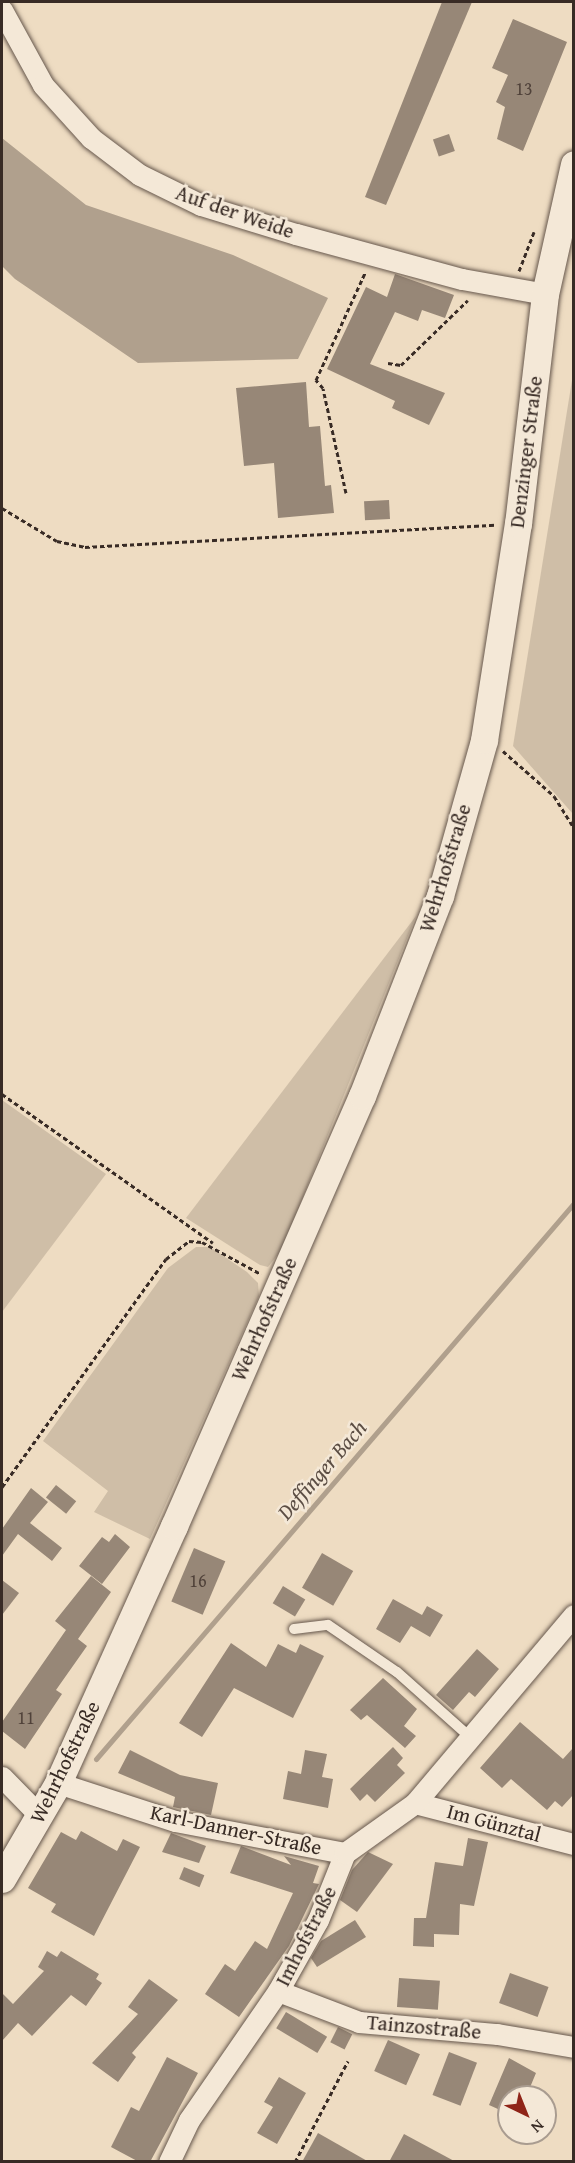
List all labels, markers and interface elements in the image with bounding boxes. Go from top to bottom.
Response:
house number: 13 [515,78,533,100]
street label: Auf der Weide [172,180,298,244]
street label: Denzinger Straße [504,374,548,530]
street label: Wehrhofstraße [414,801,476,935]
street label: Wehrhofstraße [225,1253,303,1385]
water label: Deffinger Bach [272,1415,372,1525]
house number: 16 [189,1570,207,1592]
street label: Wehrhofstraße [25,1697,105,1827]
house number: 11 [17,1707,35,1729]
street label: Im Günztal [444,1798,544,1848]
street label: Karl-Danner-Straße [148,1800,324,1860]
street label: Imhofstraße [270,1882,342,1990]
street label: Tainzostraße [366,2009,482,2045]
north arrow [497,2085,557,2145]
text: N [526,2114,550,2139]

